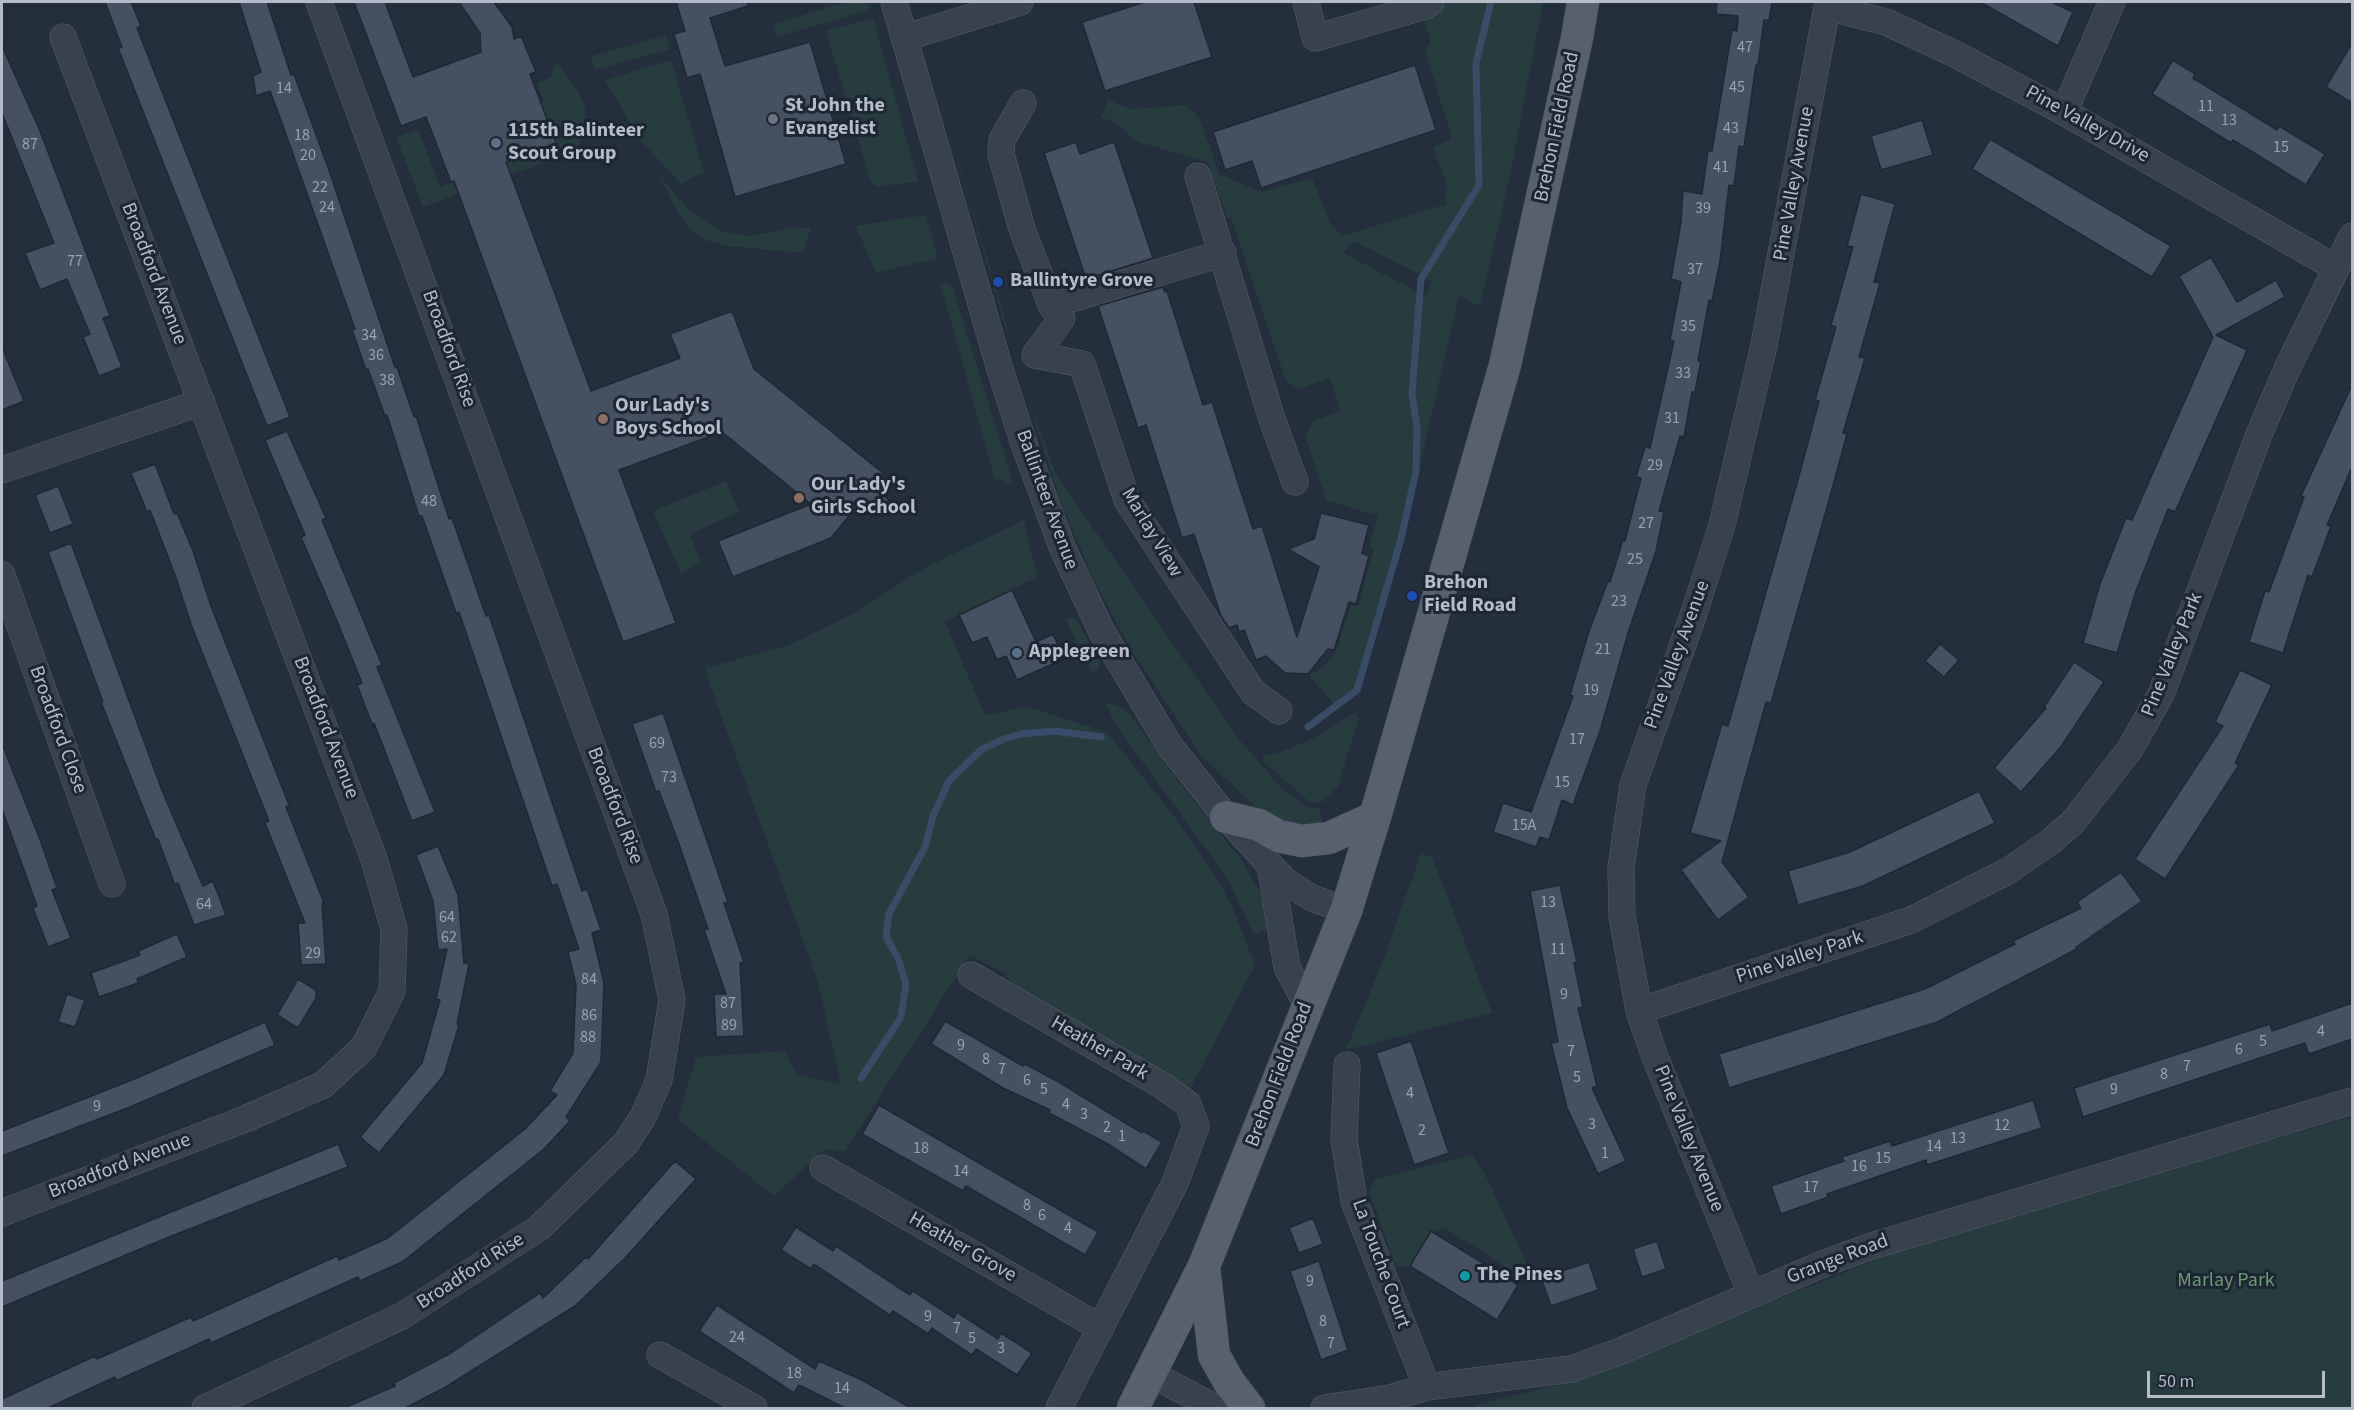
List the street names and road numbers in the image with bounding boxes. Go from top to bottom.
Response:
street label: Brehon Field Road [1530,50,1586,204]
street label: Pine Valley Drive [2021,81,2153,169]
street label: Pine Valley Avenue [1770,105,1820,263]
street label: Broadford Avenue [115,200,191,348]
street label: Broadford Rise [416,287,480,411]
street label: Ballinteer Avenue [1010,427,1082,573]
street label: Marlay View [1115,484,1187,582]
street label: Pine Valley Avenue [1640,577,1716,733]
street label: Pine Valley Park [2137,589,2209,721]
street label: Broadford Avenue [287,654,363,802]
street label: Broadford Close [23,663,91,797]
street label: Broadford Rise [581,744,647,868]
street label: Pine Valley Park [1734,926,1866,990]
street label: Brehon Field Road [1241,999,1319,1151]
street label: Heather Park [1046,1012,1152,1086]
street label: Pine Valley Avenue [1648,1062,1728,1216]
street label: Broadford Avenue [46,1129,194,1205]
street label: La Touche Court [1346,1196,1414,1332]
street label: Heather Grove [904,1208,1020,1288]
street label: Broadford Rise [413,1228,529,1316]
street label: Grange Road [1784,1230,1892,1290]

